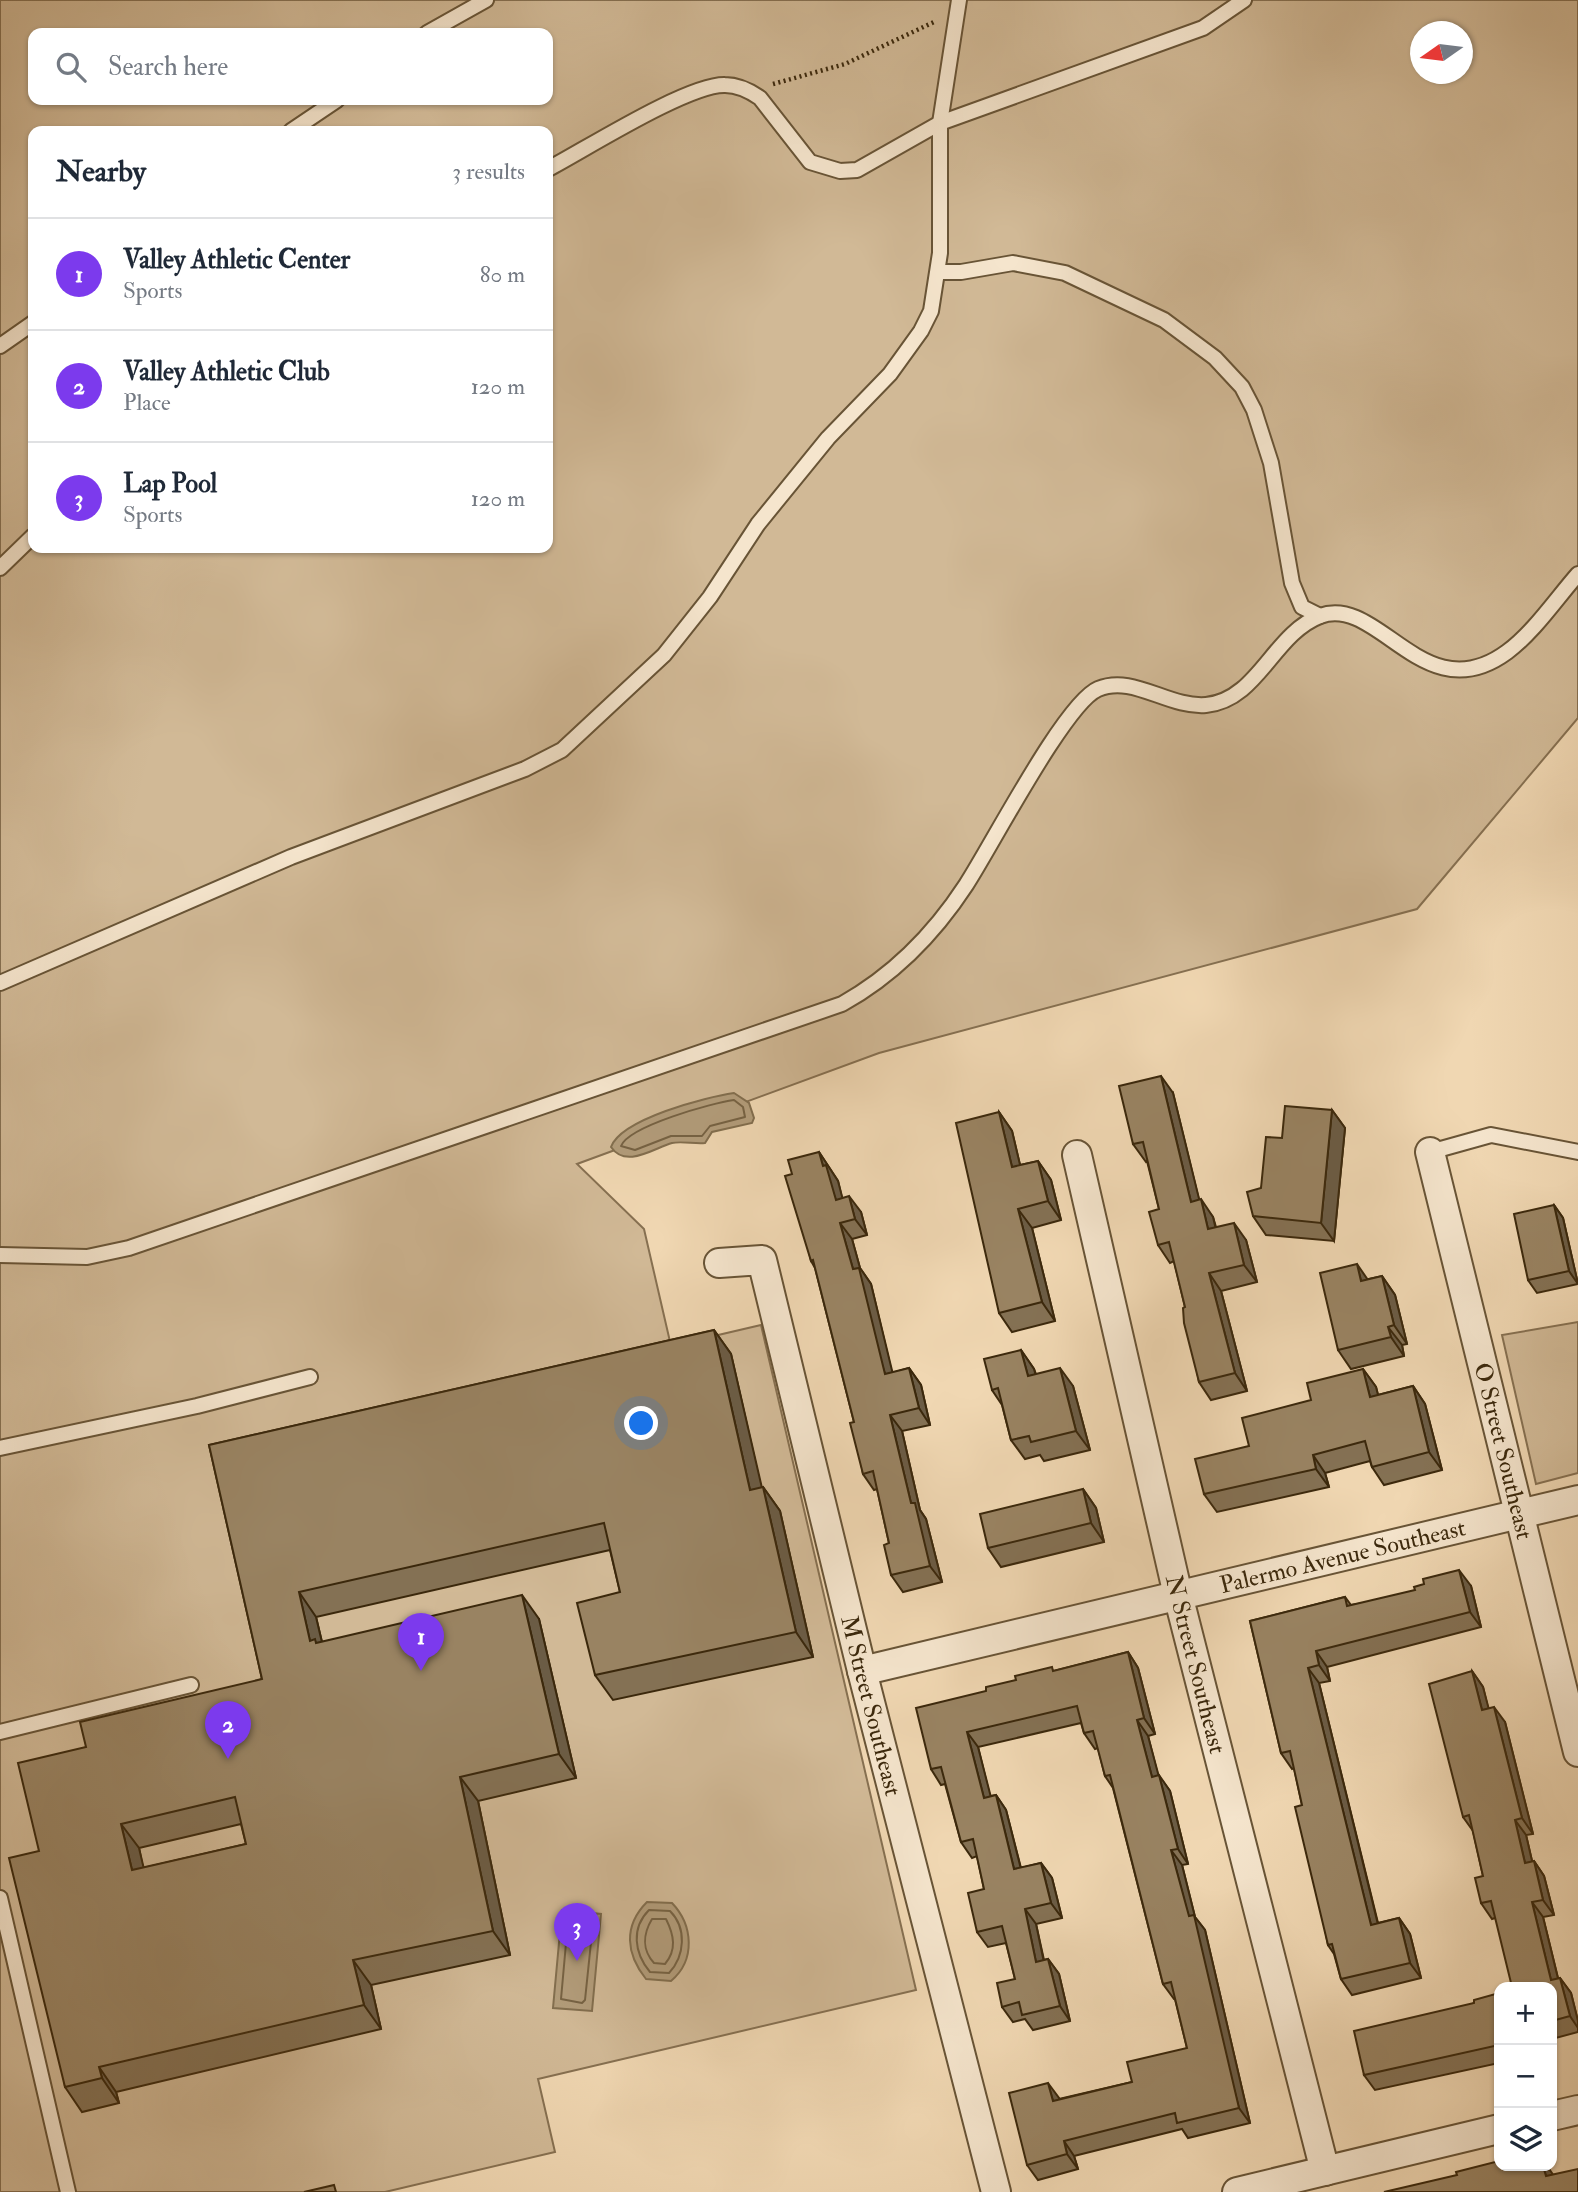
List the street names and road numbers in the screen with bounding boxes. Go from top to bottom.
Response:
street label: O Street Southeast [1467,1360,1540,1543]
street label: Palermo Avenue Southeast [1217,1512,1469,1601]
street label: N Street Southeast [1158,1572,1233,1757]
street label: M Street Southeast [833,1613,909,1799]

